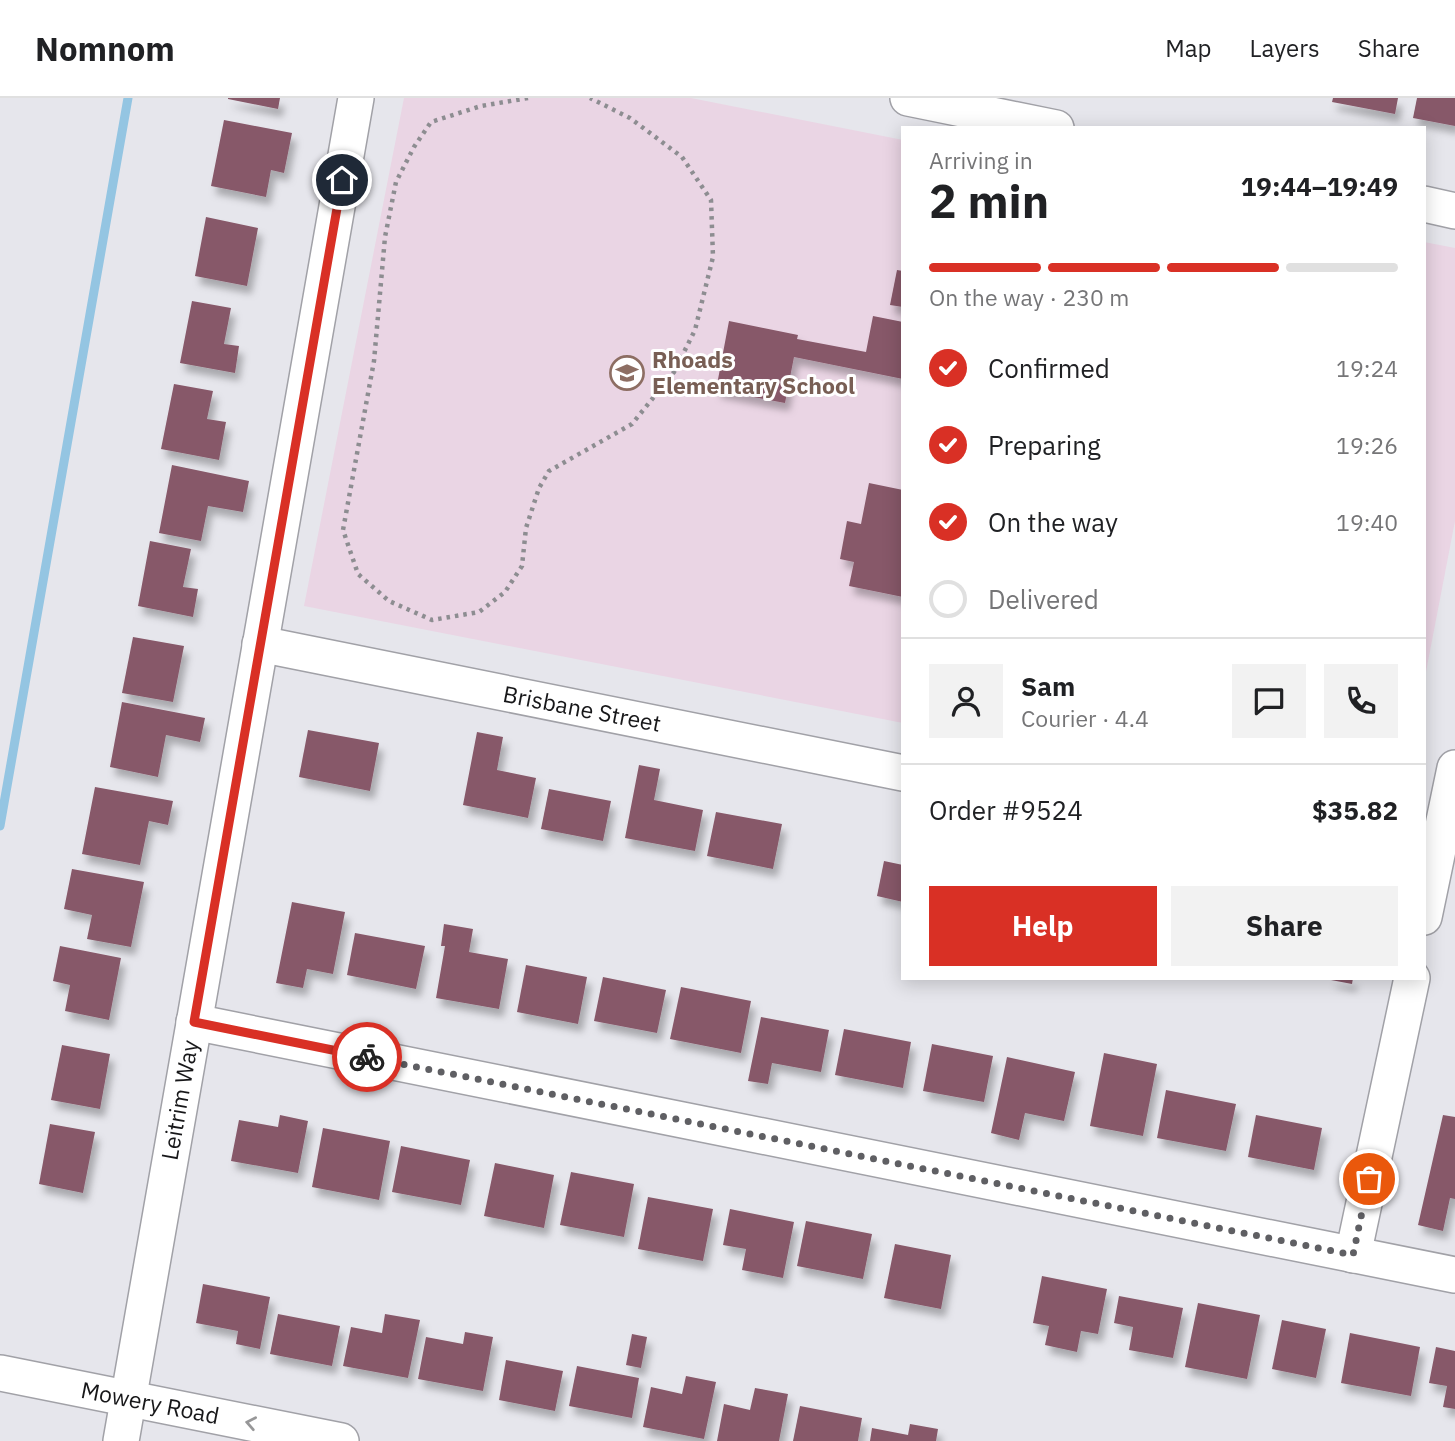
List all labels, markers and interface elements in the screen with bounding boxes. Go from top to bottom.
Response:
text: Nomnom [35,27,175,70]
text: Map [1165,32,1212,64]
text: Layers [1250,32,1320,64]
text: Share [1358,32,1420,64]
text: Arriving in [929,145,1033,175]
pin [312,150,372,210]
icon: home [323,161,361,199]
text: 19:44–19:49 [1241,169,1398,203]
text: 2 min [929,171,1049,231]
text: On the way · 230 m [929,282,1129,312]
place label: Rhoads Elementary School [652,344,855,400]
icon: check [929,349,967,387]
text: Confirmed [988,351,1110,385]
text: 19:24 [1336,353,1398,383]
school or university icon: Rhoads Elementary School [608,354,646,392]
icon: check [929,426,967,464]
text: Preparing [988,428,1101,462]
text: 19:26 [1336,430,1398,460]
icon: check [929,503,967,541]
text: On the way [988,505,1118,539]
text: 19:40 [1336,507,1398,537]
text: Delivered [988,582,1099,616]
button: person [929,664,1003,738]
button: chat [1232,664,1306,738]
button: phone [1324,664,1398,738]
text: Sam [1021,669,1075,703]
street label: Brisbane Street [501,678,664,738]
text: Courier · 4.4 [1021,703,1149,733]
text: Order #9524 [929,793,1083,827]
text: $35.82 [1312,793,1398,827]
button: Help [929,886,1157,966]
button: Share [1171,886,1398,966]
courier [332,1022,402,1092]
street label: Leitrim Way [154,1037,204,1162]
icon: bike [348,1038,386,1076]
pin [1339,1149,1399,1209]
icon: bag [1350,1160,1388,1198]
street label: Mowery Road [79,1374,222,1430]
one-way arrow [245,1416,257,1431]

